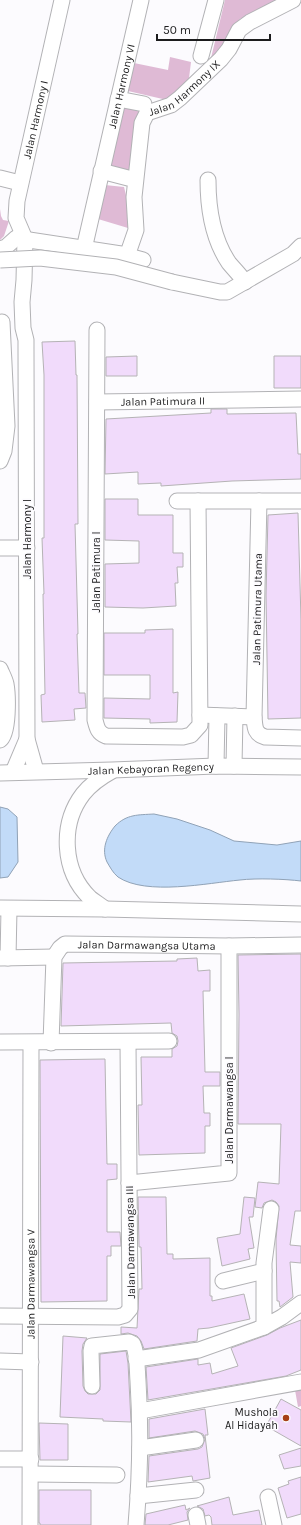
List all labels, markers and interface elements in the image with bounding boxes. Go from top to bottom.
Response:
scale bar [157,16,270,42]
text: 50 m [163,23,191,37]
street label: Jalan Harmony VI [106,43,138,130]
street label: Jalan Harmony IX [147,57,223,119]
street label: Jalan Harmony I [21,79,51,160]
street label: Jalan Patimura II [121,394,205,409]
street label: Jalan Harmony I [21,499,34,579]
street label: Jalan Patimura I [90,531,103,613]
street label: Jalan Patimura Utama [250,553,265,665]
street label: Jalan Kebayoran Regency [88,760,214,778]
street label: Jalan Darmawangsa Utama [78,938,216,953]
street label: Jalan Darmawangsa I [223,1057,236,1163]
street label: Jalan Darmawangsa III [123,1185,138,1299]
street label: Jalan Darmawangsa V [24,1229,38,1339]
place label: Mushola Al Hidayah [225,1406,278,1432]
marker: Mushola Al Hidayah [281,1413,291,1423]

